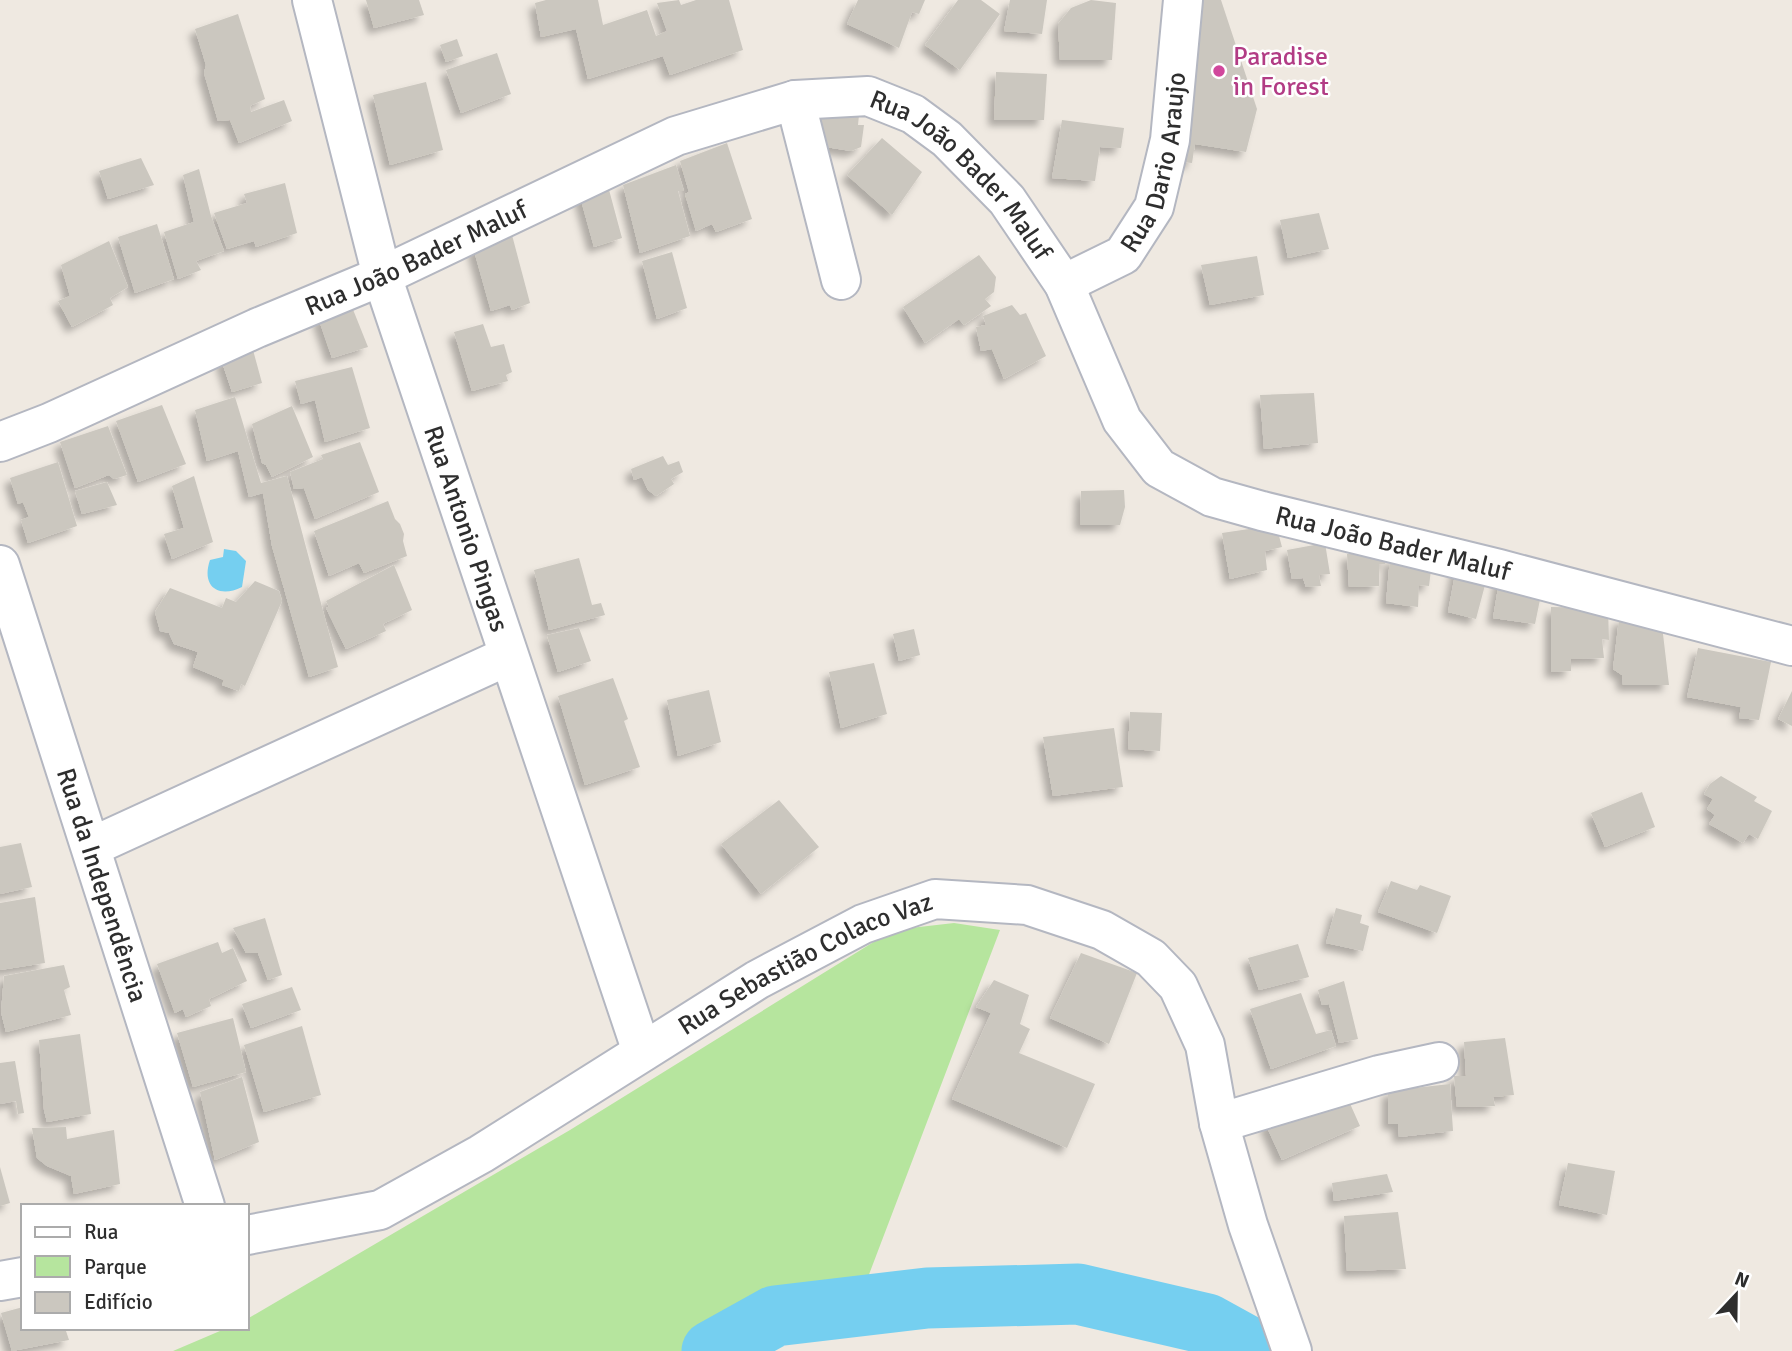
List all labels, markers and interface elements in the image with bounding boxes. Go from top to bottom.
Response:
place label: Paradise in Forest [1233,41,1329,103]
marker: Paradise in Forest [1211,63,1227,79]
street label: Rua Dario Araujo [1114,71,1193,259]
street label: Rua João Bader Maluf [865,83,1059,267]
street label: Rua João Bader Maluf [300,194,534,323]
street label: Rua Antonio Pingas [416,422,515,636]
street label: Rua João Bader Maluf [1272,500,1515,589]
street label: Rua da Independência [49,764,154,1007]
street label: Rua Sebastião Colaco Vaz [673,886,937,1043]
legend [21,1204,248,1330]
text: Rua [84,1219,118,1245]
text: Parque [84,1254,147,1280]
north arrow [1701,1260,1771,1330]
text: N [1731,1267,1753,1294]
text: Edifício [84,1289,153,1315]

